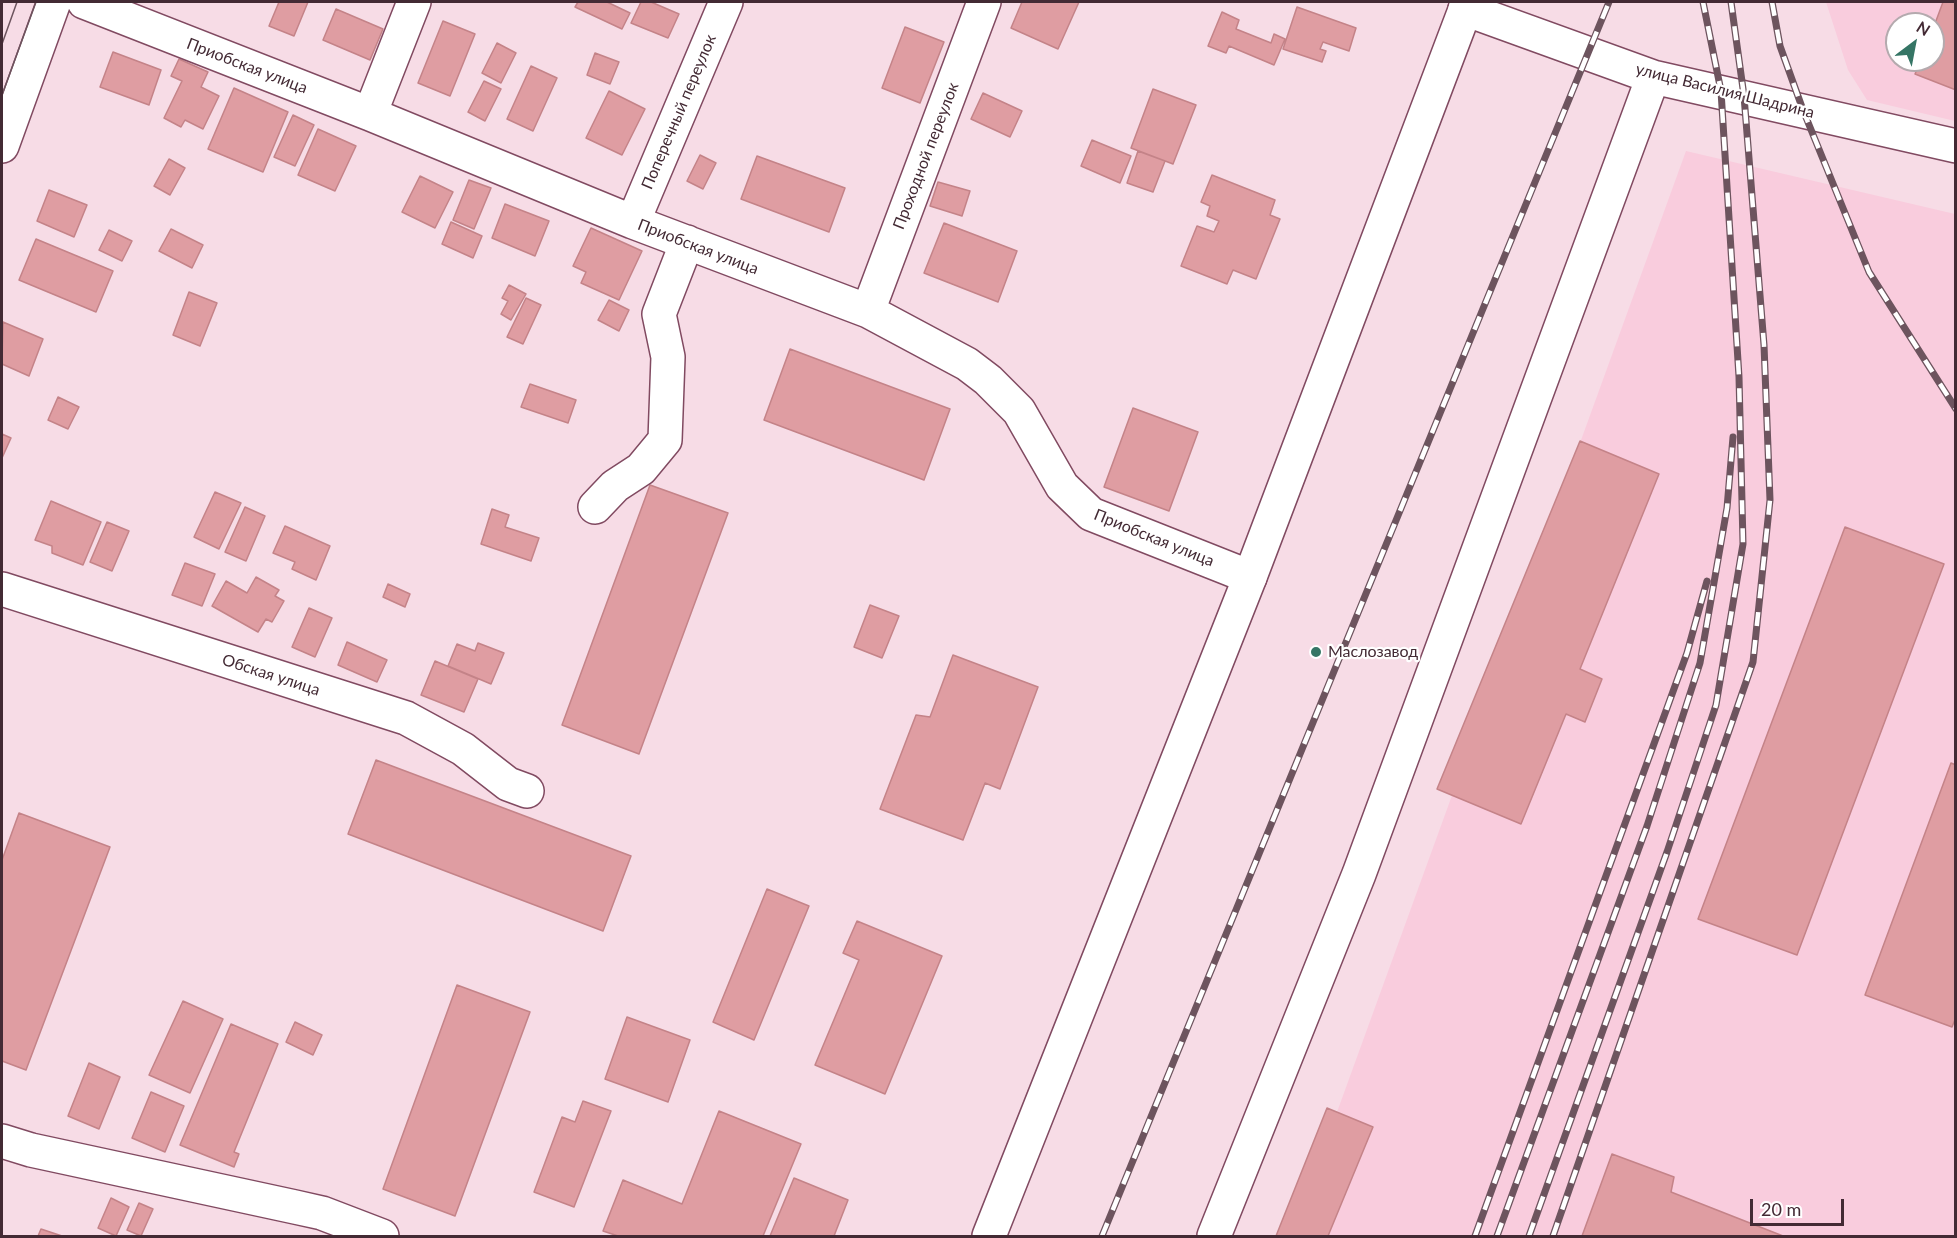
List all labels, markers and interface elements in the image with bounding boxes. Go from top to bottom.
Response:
north arrow [1885,12,1945,72]
text: N [1913,17,1934,39]
street label: Поперечный переулок [638,32,720,192]
street label: Приобская улица [184,34,310,98]
street label: улица Василия Шадрина [1634,60,1816,122]
street label: Проходной переулок [889,80,963,232]
street label: Приобская улица [635,215,761,279]
street label: Приобская улица [1091,505,1217,571]
place label: Маслозавод [1328,642,1418,662]
marker: Маслозавод [1309,645,1323,659]
street label: Обская улица [220,650,322,700]
scale bar [1753,1187,1848,1225]
text: 20 m [1761,1198,1801,1220]

